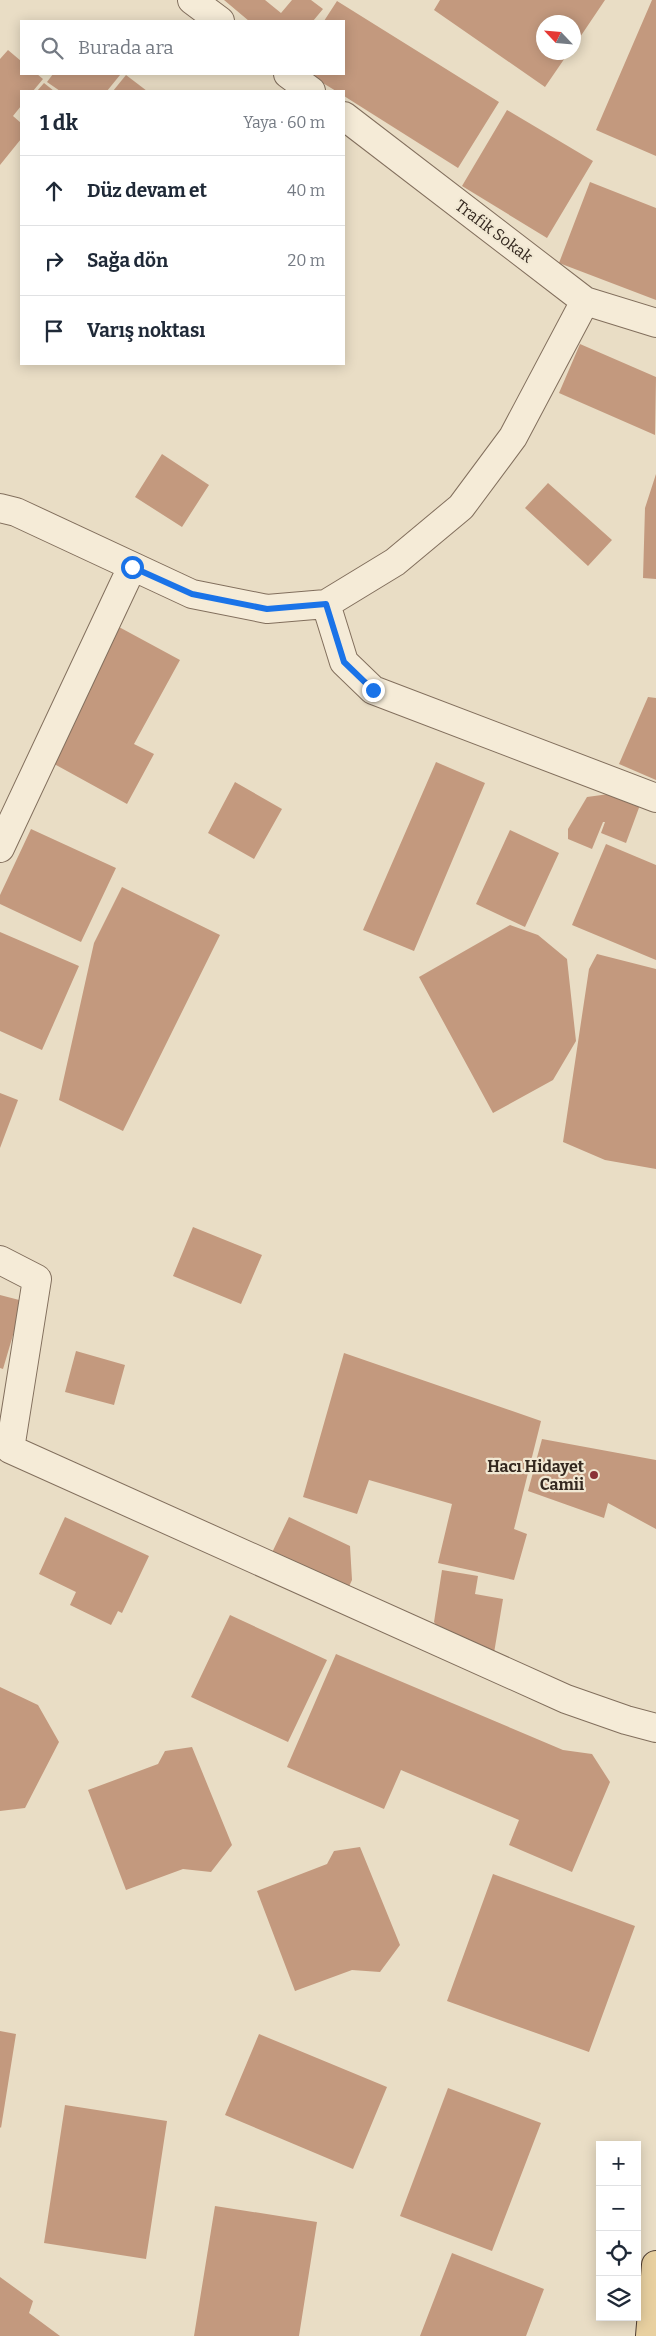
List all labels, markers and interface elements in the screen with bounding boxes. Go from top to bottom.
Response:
north arrow [536,15,581,60]
search box [20,20,345,75]
icon: search [38,34,66,62]
text: Burada ara [78,36,174,59]
text: 1 dk [40,110,78,136]
text: Yaya · 60 m [243,113,325,132]
icon: ahead [40,177,68,205]
text: Düz devam et [87,179,207,202]
text: 40 m [287,181,325,200]
street label: Trafik Sokak [452,196,536,266]
icon: right [40,247,68,275]
text: Sağa dön [87,249,168,272]
text: 20 m [288,251,325,270]
icon: arrive [40,317,68,345]
text: Varış noktası [87,319,205,342]
route start [121,556,144,579]
route end [362,679,385,702]
place label: Hacı Hidayet Camii [487,1457,585,1494]
marker: Hacı Hidayet Camii [588,1469,600,1481]
map controls [596,2141,641,2321]
button: + [596,2141,641,2186]
button: − [596,2186,641,2231]
button: locate [596,2231,641,2276]
button: layers [596,2276,641,2321]

